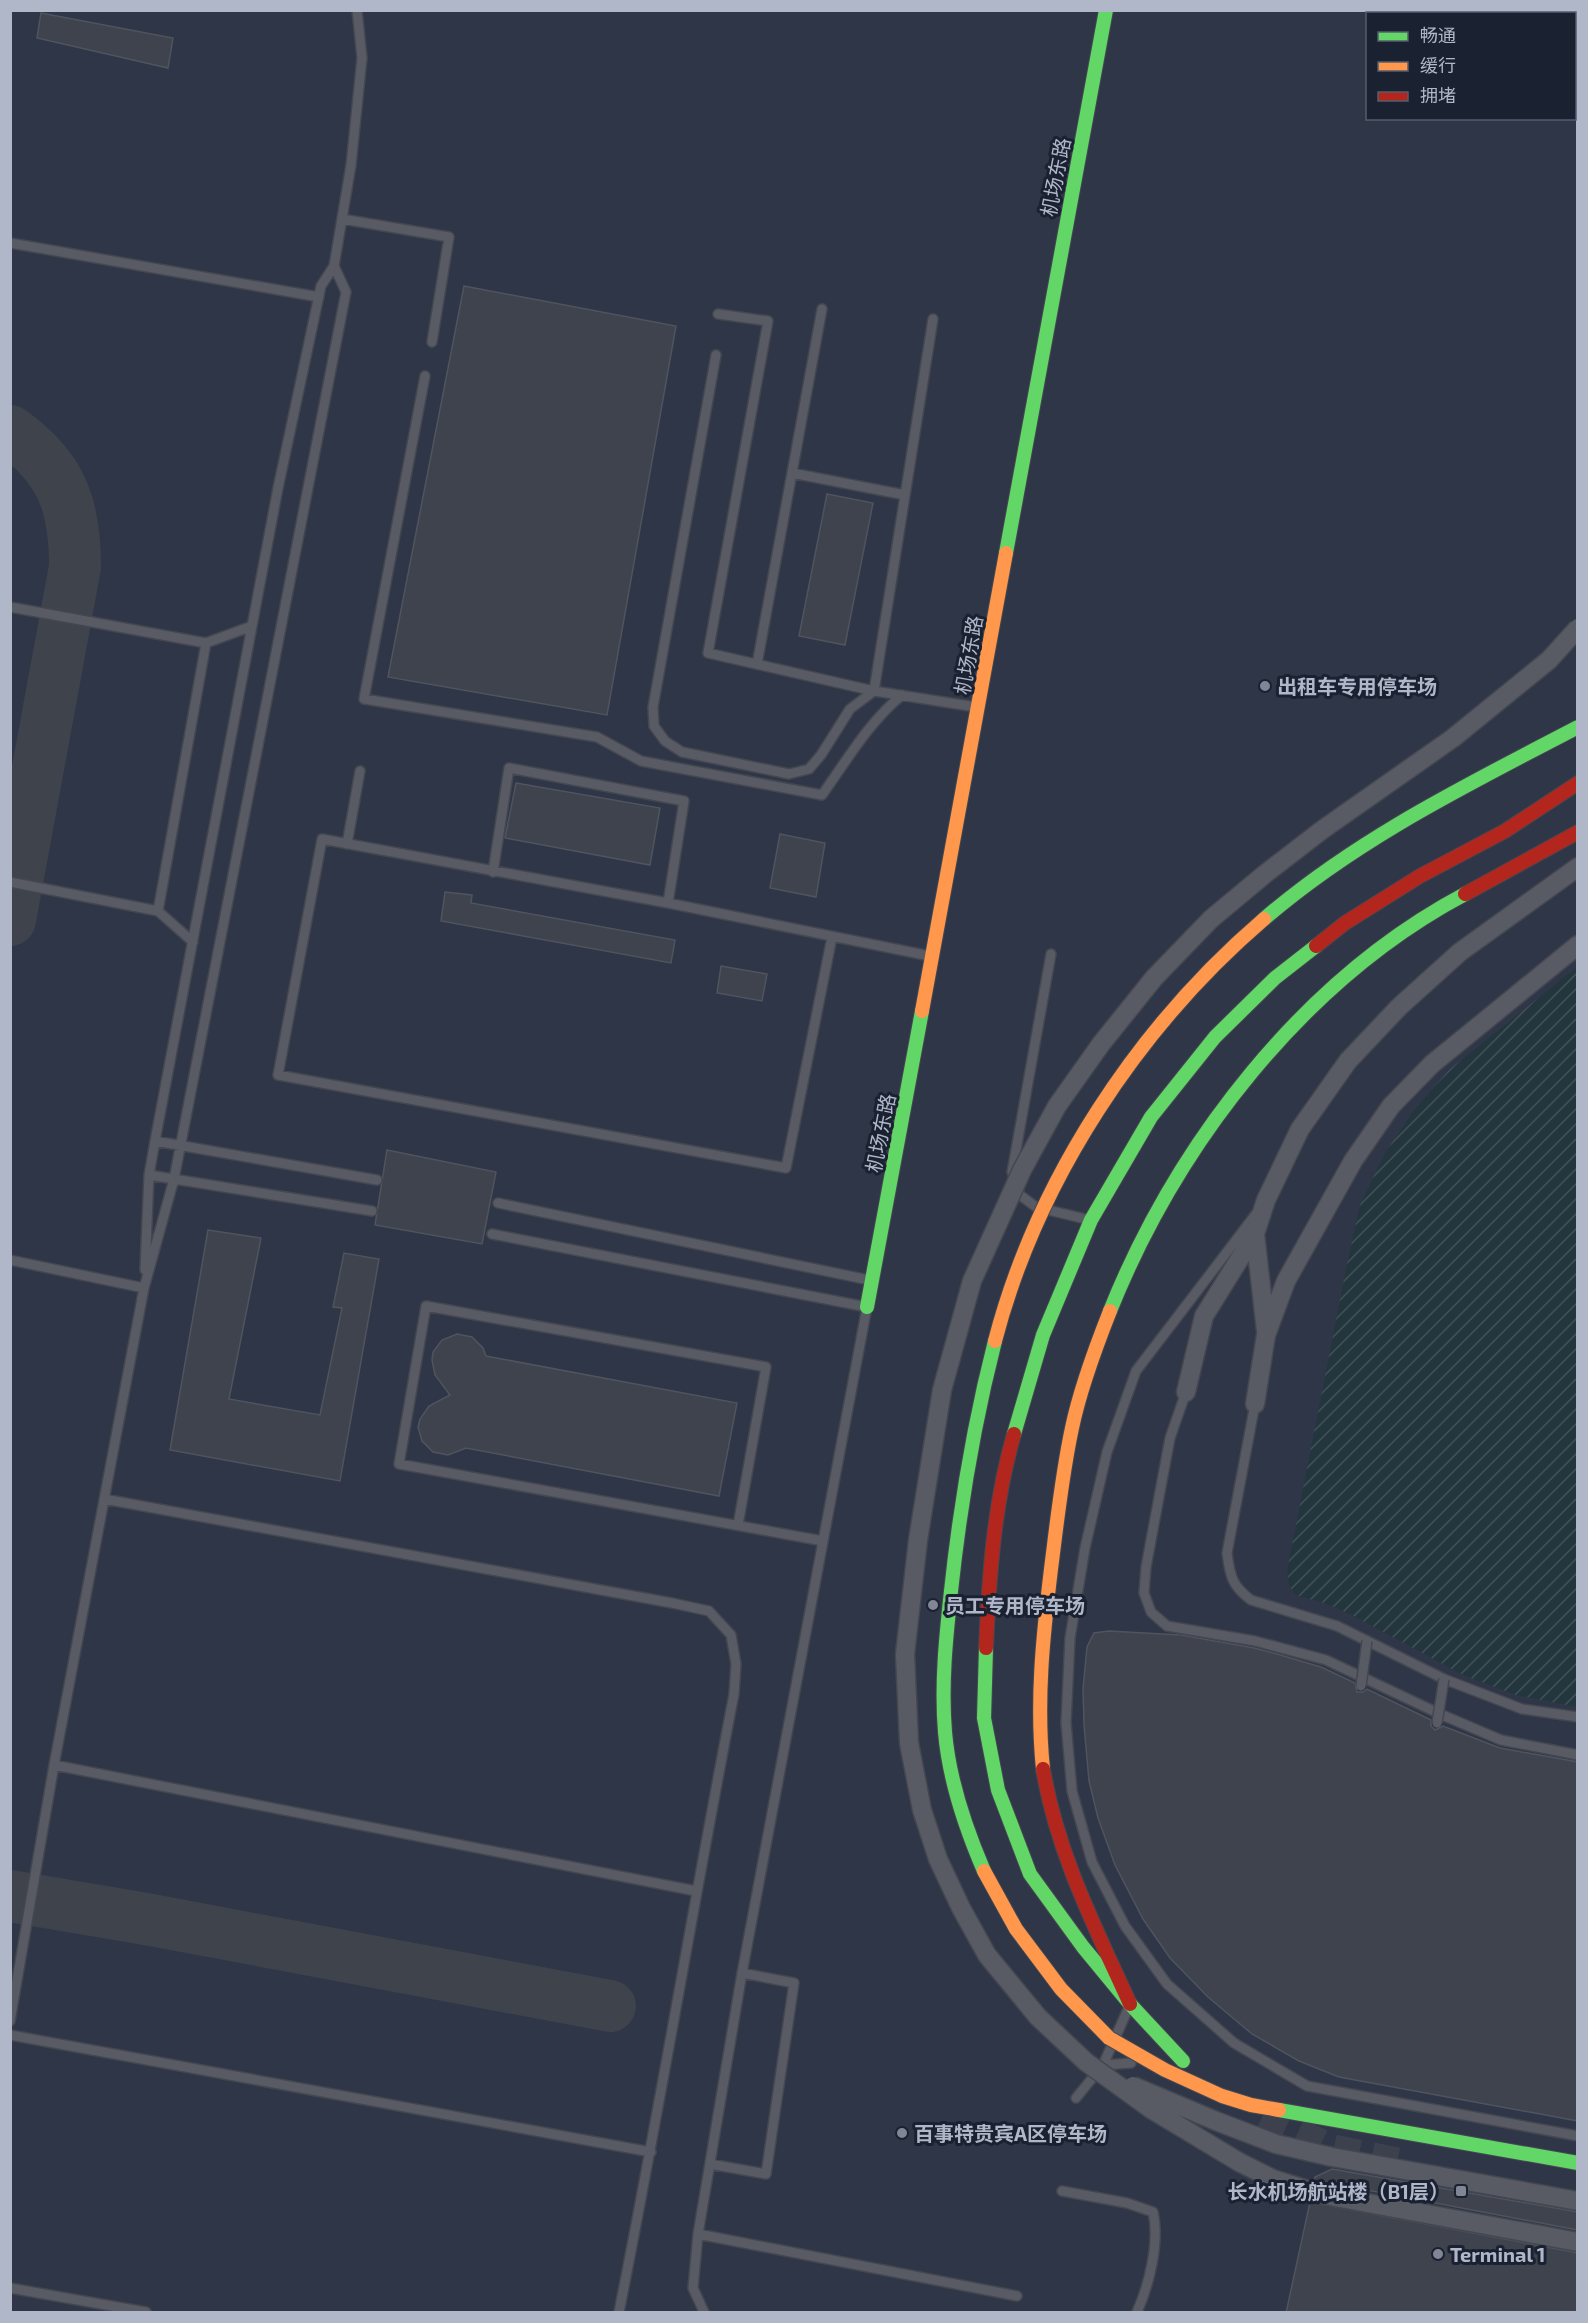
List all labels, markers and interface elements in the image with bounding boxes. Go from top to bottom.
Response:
legend [1366,12,1576,120]
text: 畅通 [1420,24,1456,46]
text: 缓行 [1420,54,1456,76]
text: 拥堵 [1420,84,1456,106]
street label: 机场东路 [1036,135,1074,219]
street label: 机场东路 [949,614,987,696]
place label: 出租车专用停车场 [1277,674,1437,698]
marker: 出租车专用停车场 [1258,679,1272,693]
street label: 机场东路 [861,1091,899,1175]
place label: 员工专用停车场 [945,1593,1085,1617]
marker: 员工专用停车场 [926,1598,940,1612]
place label: 百事特贵宾A区停车场 [914,2121,1107,2145]
marker: 百事特贵宾A区停车场 [895,2126,909,2140]
place label: 长水机场航站楼（B1层） [1228,2179,1449,2203]
marker: 长水机场航站楼（B1层） [1454,2184,1468,2198]
place label: Terminal 1 [1450,2242,1546,2266]
marker: Terminal 1 [1431,2247,1445,2261]

